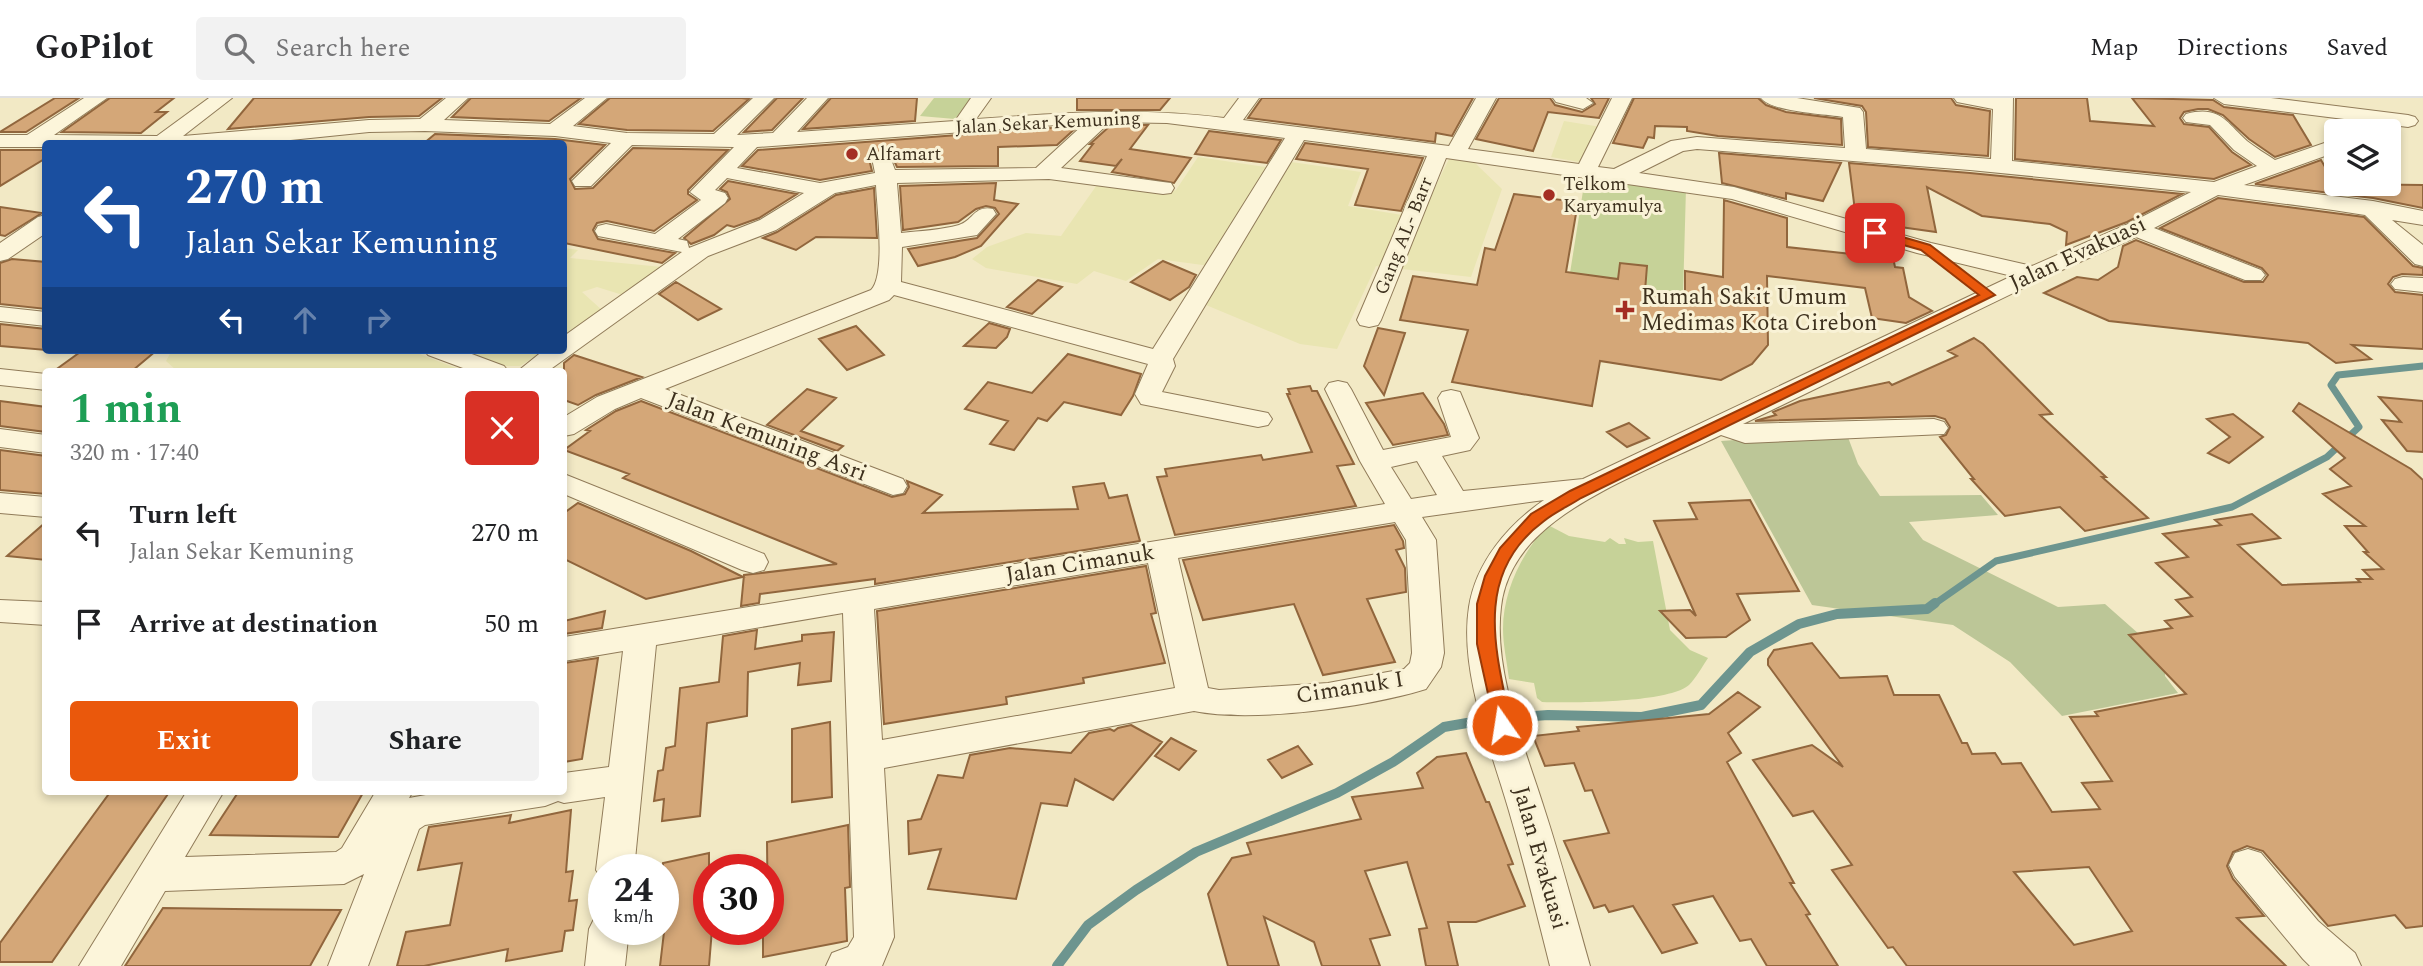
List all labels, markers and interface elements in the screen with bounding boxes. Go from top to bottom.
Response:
search box [196,17,686,80]
text: GoPilot [35,23,154,73]
text: Search here [276,28,410,68]
icon: search [220,29,258,67]
text: Map [2090,30,2138,66]
text: Directions [2176,30,2288,66]
text: Saved [2326,30,2388,66]
street label: Jalan Sekar Kemuning [954,104,1142,142]
map controls [2324,119,2401,196]
button: layers [2324,119,2401,196]
place label: Alfamart [866,140,942,169]
marker: Alfamart [844,146,860,162]
text: 270 m [185,151,324,226]
icon: left [70,168,161,259]
place label: Telkom Karyamulya [1563,170,1663,221]
street label: Gang AL- Barr [1367,172,1441,299]
marker: Telkom Karyamulya [1541,187,1557,203]
pin [1845,203,1905,263]
street label: Jalan Evakuasi [2004,207,2152,301]
icon: arrive [1856,214,1894,252]
text: Jalan Sekar Kemuning [185,219,498,268]
place label: Rumah Sakit Umum Medimas Kota Cirebon [1641,280,1877,341]
marker: Rumah Sakit Umum Medimas Kota Cirebon [1615,300,1635,320]
icon: left [213,301,251,339]
icon: ahead [286,301,324,339]
icon: right [359,301,397,339]
text: 1 min [70,378,182,441]
street label: Jalan Kemuning Asri [662,383,872,491]
button: close [465,391,539,465]
text: 320 m · 17:40 [70,436,199,471]
text: Turn left [129,495,237,535]
text: 270 m [471,513,539,553]
icon: left [70,514,108,552]
text: Jalan Sekar Kemuning [129,535,354,570]
street label: Jalan Cimanuk [1003,535,1157,593]
text: Arrive at destination [129,604,378,644]
text: 50 m [484,604,539,644]
icon: arrive [70,605,108,643]
street label: Cimanuk I [1294,662,1406,714]
position arrow [1465,688,1539,762]
button: Exit [70,701,298,781]
button: Share [312,701,539,781]
street label: Jalan Evakuasi [1503,782,1577,934]
speed limit sign: 30 [693,854,784,945]
text: 24 [614,864,653,917]
text: km/h [613,903,654,930]

